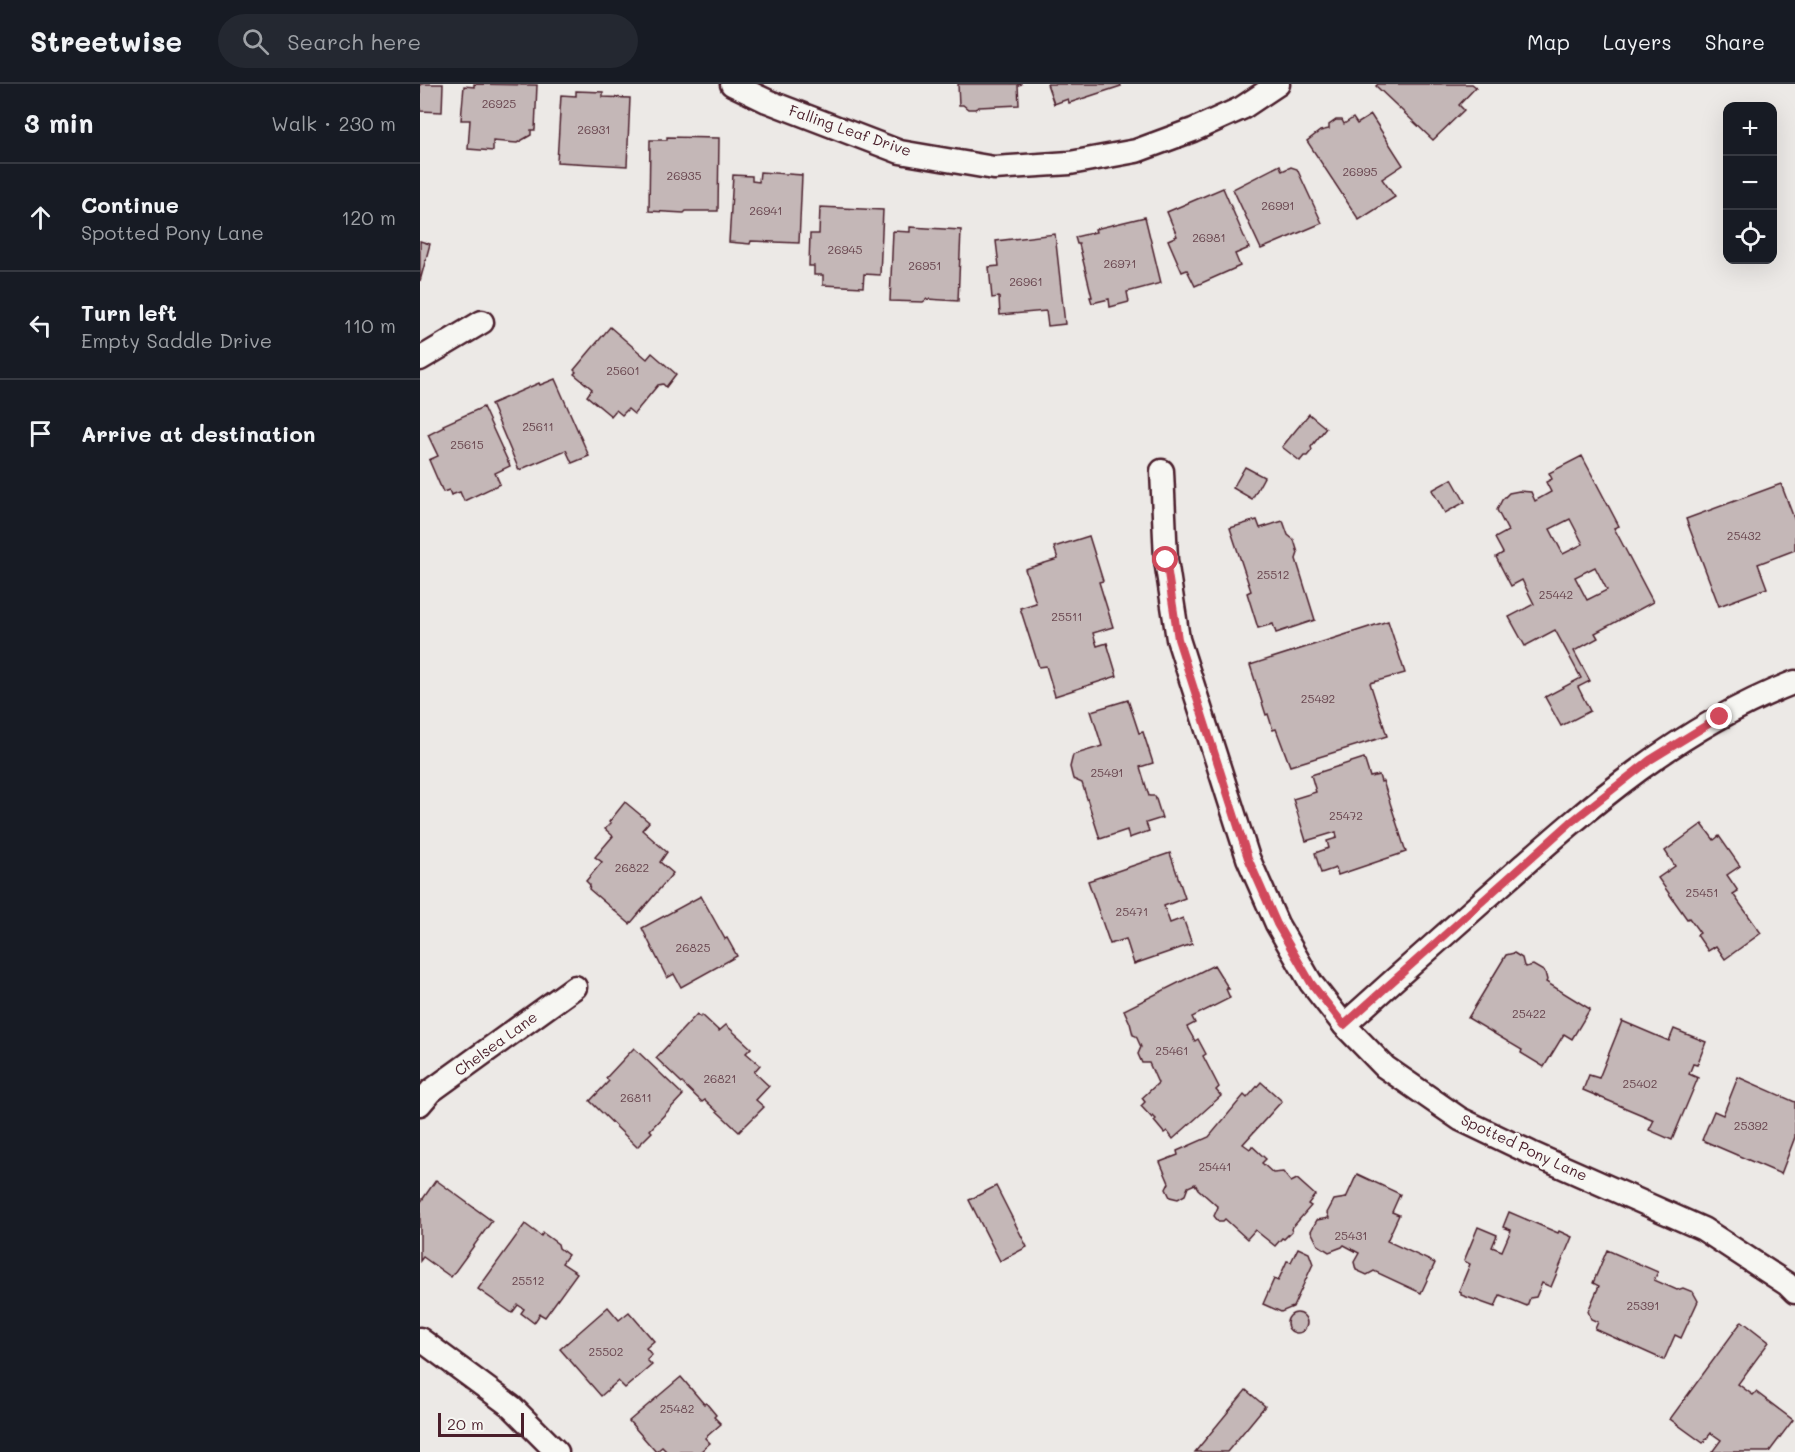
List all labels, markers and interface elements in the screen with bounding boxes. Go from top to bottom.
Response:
search box [218,14,638,68]
text: Streetwise [30,23,182,59]
icon: search [239,25,272,58]
text: Search here [287,27,421,56]
text: Map [1527,28,1570,55]
text: Layers [1603,28,1672,55]
text: Share [1705,28,1765,55]
house number: 26925 [482,95,516,111]
street label: Falling Leaf Drive [786,100,914,160]
map controls [1723,102,1777,264]
button: + [1723,102,1777,156]
text: 3 min [24,106,93,140]
text: Walk · 230 m [271,110,396,136]
house number: 26931 [577,121,611,137]
button: − [1723,156,1777,210]
house number: 26995 [1342,163,1378,179]
house number: 26935 [666,167,702,183]
text: Continue [81,190,179,219]
house number: 26991 [1261,197,1295,213]
icon: ahead [24,201,57,234]
house number: 26941 [749,202,783,218]
text: 120 m [341,204,396,230]
button: locate [1723,210,1777,264]
text: Spotted Pony Lane [81,219,264,245]
house number: 26981 [1192,229,1226,245]
house number: 26945 [827,241,863,257]
house number: 26971 [1103,255,1137,271]
house number: 26951 [908,257,942,273]
house number: 26961 [1009,273,1043,289]
text: Turn left [81,298,177,327]
icon: left [24,309,57,342]
text: 110 m [343,312,396,338]
text: Empty Saddle Drive [81,327,272,353]
house number: 25601 [606,362,640,378]
icon: arrive [24,417,57,450]
house number: 25611 [522,418,554,434]
text: Arrive at destination [81,419,316,448]
house number: 25615 [450,436,484,452]
house number: 25432 [1727,527,1761,543]
route start [1152,546,1178,572]
house number: 25512 [1257,566,1289,582]
house number: 25442 [1539,586,1573,602]
house number: 25511 [1051,608,1083,624]
house number: 25492 [1301,690,1335,706]
route end [1706,703,1732,729]
house number: 25491 [1090,764,1124,780]
house number: 25472 [1329,807,1363,823]
house number: 26822 [615,859,649,875]
house number: 25451 [1685,884,1719,900]
house number: 25471 [1116,903,1148,919]
house number: 26825 [676,939,710,955]
house number: 25422 [1512,1005,1546,1021]
street label: Chelsea Lane [450,1006,541,1080]
house number: 25461 [1155,1042,1189,1058]
house number: 26821 [703,1070,737,1086]
house number: 25402 [1623,1075,1657,1091]
house number: 26811 [620,1089,652,1105]
street label: Spotted Pony Lane [1458,1109,1591,1185]
house number: 25392 [1734,1117,1768,1133]
house number: 25441 [1198,1158,1232,1174]
house number: 25431 [1334,1227,1368,1243]
house number: 25512 [512,1272,544,1288]
house number: 25391 [1626,1297,1660,1313]
house number: 25502 [589,1343,623,1359]
house number: 25482 [660,1400,694,1416]
scale bar [438,1410,524,1438]
text: 20 m [447,1413,484,1434]

